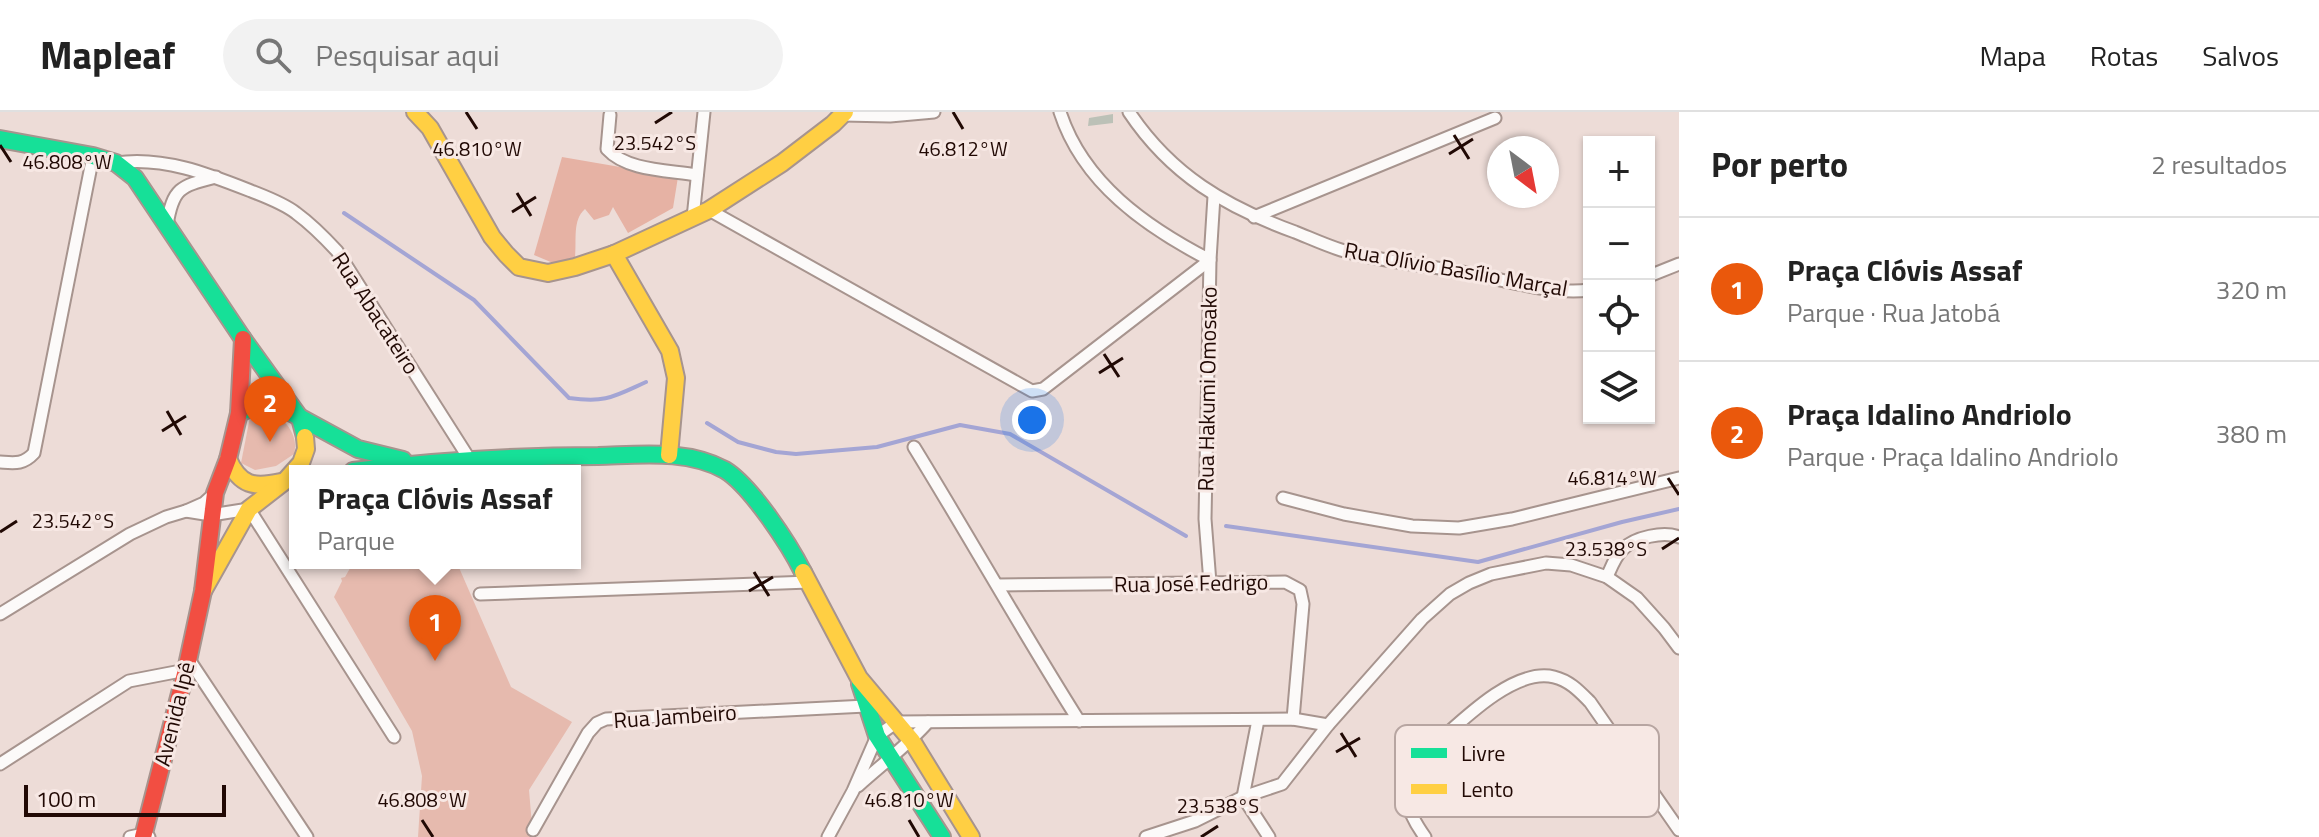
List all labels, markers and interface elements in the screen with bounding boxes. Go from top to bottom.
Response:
search box [223,19,783,91]
text: Mapleaf [40,26,175,84]
text: Pesquisar aqui [315,32,500,78]
icon: search [251,33,295,77]
text: Mapa [1979,34,2046,77]
text: Rotas [2090,34,2158,77]
text: Salvos [2202,34,2279,77]
text: 23.542°S [614,127,696,158]
text: 46.810°W [432,133,522,164]
text: 46.812°W [918,133,1008,164]
north arrow [1487,136,1559,208]
map controls [1583,136,1655,424]
button: + [1583,136,1655,208]
text: Por perto [1711,138,1848,190]
text: 2 resultados [2151,145,2287,184]
text: 46.808°W [22,146,112,177]
button: − [1583,208,1655,280]
street label: Rua Olívio Basílio Marçal [1342,233,1570,305]
street label: Rua Abacateiro [324,245,428,381]
text: Praça Clóvis Assaf [1787,247,2022,293]
text: 1 [1730,270,1744,309]
text: 320 m [2216,270,2287,309]
button: locate [1583,280,1655,352]
street label: Rua Hakumi Omosako [1188,286,1226,492]
text: Parque · Rua Jatobá [1787,293,2000,332]
button: layers [1583,352,1655,424]
pin: 2 [244,376,296,442]
text: Praça Idalino Andriolo [1787,391,2072,437]
your location [1012,400,1052,440]
text: 2 [1730,414,1744,453]
text: 380 m [2216,414,2287,453]
text: Parque · Praça Idalino Andriolo [1787,437,2119,476]
text: 46.814°W [1567,462,1657,493]
popup [289,465,581,569]
text: Praça Clóvis Assaf [317,475,553,521]
text: 23.542°S [32,505,114,536]
text: Parque [317,521,395,560]
text: 23.538°S [1565,533,1647,564]
street label: Rua José Fedrigo [1114,565,1268,601]
pin: 1 [409,595,461,661]
street label: Avenida Ipê [145,658,203,770]
street label: Rua Jambeiro [612,695,738,737]
legend [1395,725,1659,817]
text: Livre [1461,736,1505,770]
text: Lento [1461,772,1514,806]
scale bar [24,781,226,817]
text: 100 m [36,782,96,816]
text: 46.808°W [377,784,467,815]
text: 46.810°W [864,784,954,815]
text: 23.538°S [1177,790,1259,821]

